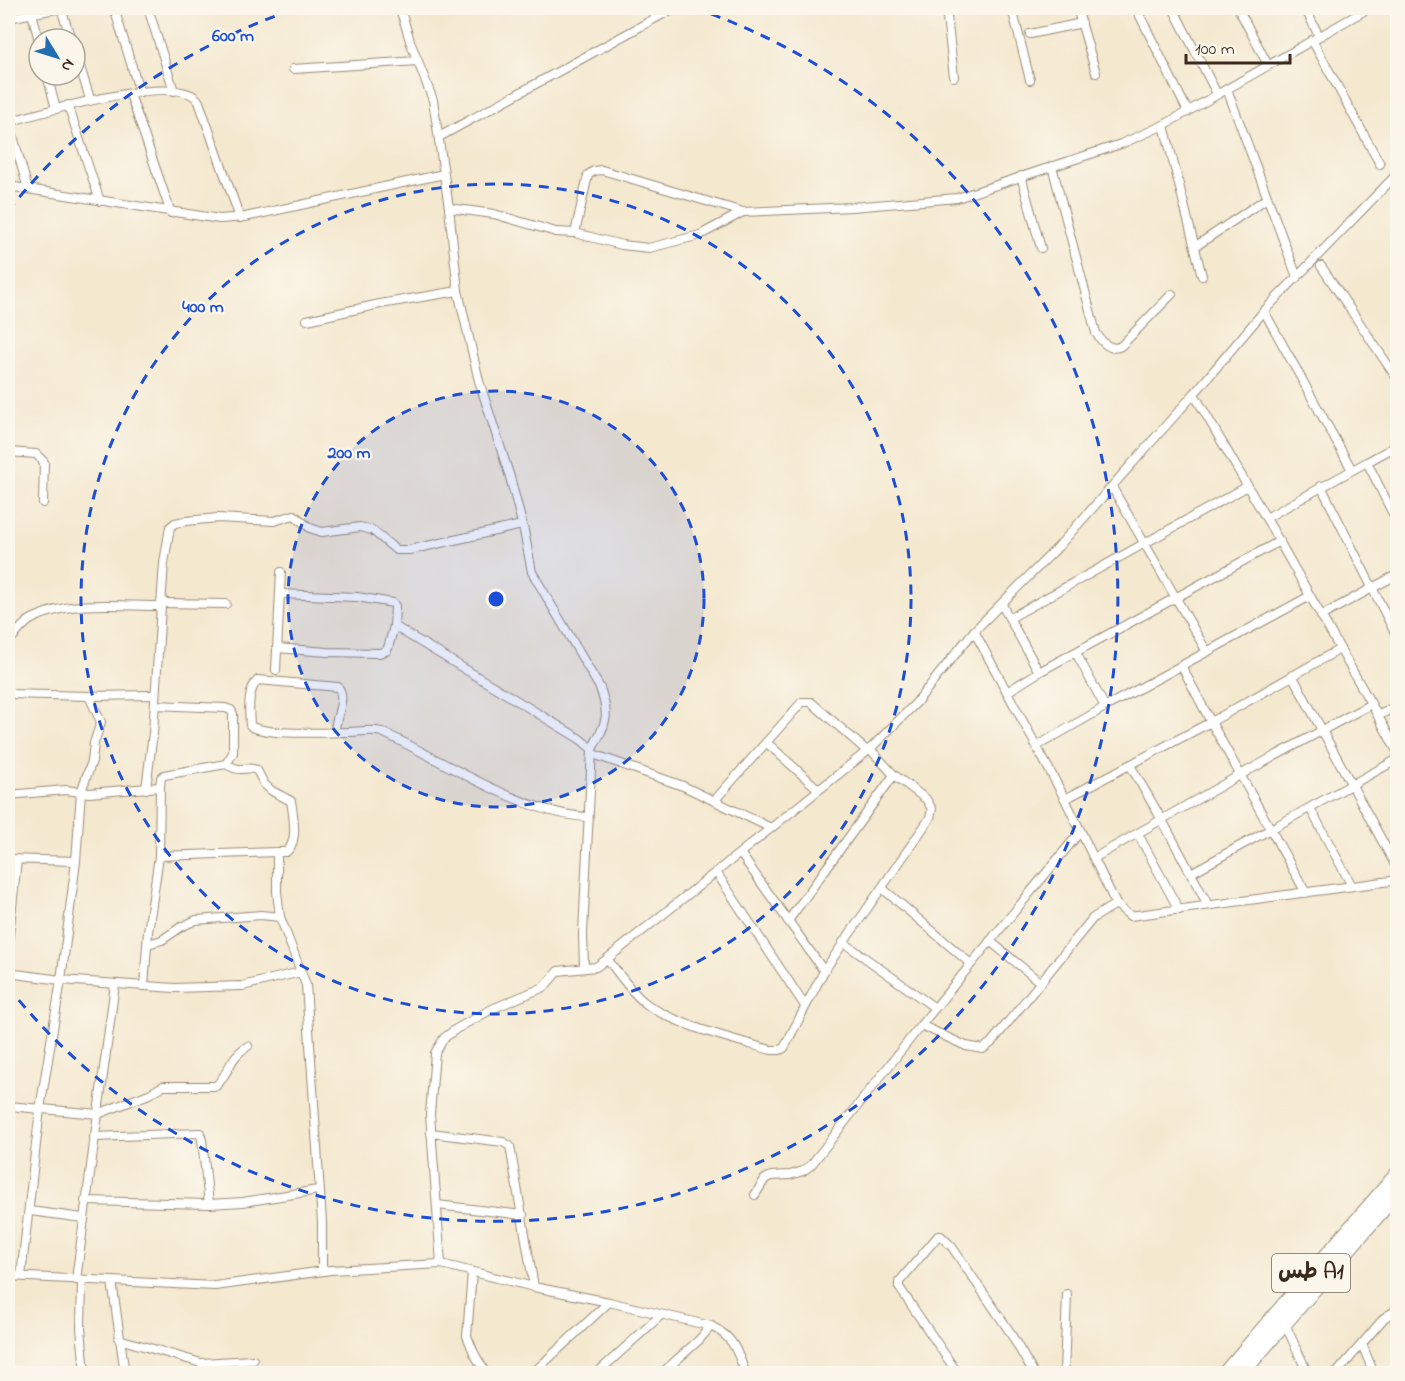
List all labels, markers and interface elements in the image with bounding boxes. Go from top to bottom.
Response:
text: 600 m [212,24,254,50]
north arrow [27,27,87,87]
scale bar [1186,27,1290,65]
text: 100 m [1195,37,1235,63]
text: N [54,53,80,77]
text: 400 m [182,295,224,321]
text: 200 m [327,441,371,467]
centre of rings [486,589,506,609]
road number: طس A1 [1272,1254,1350,1292]

